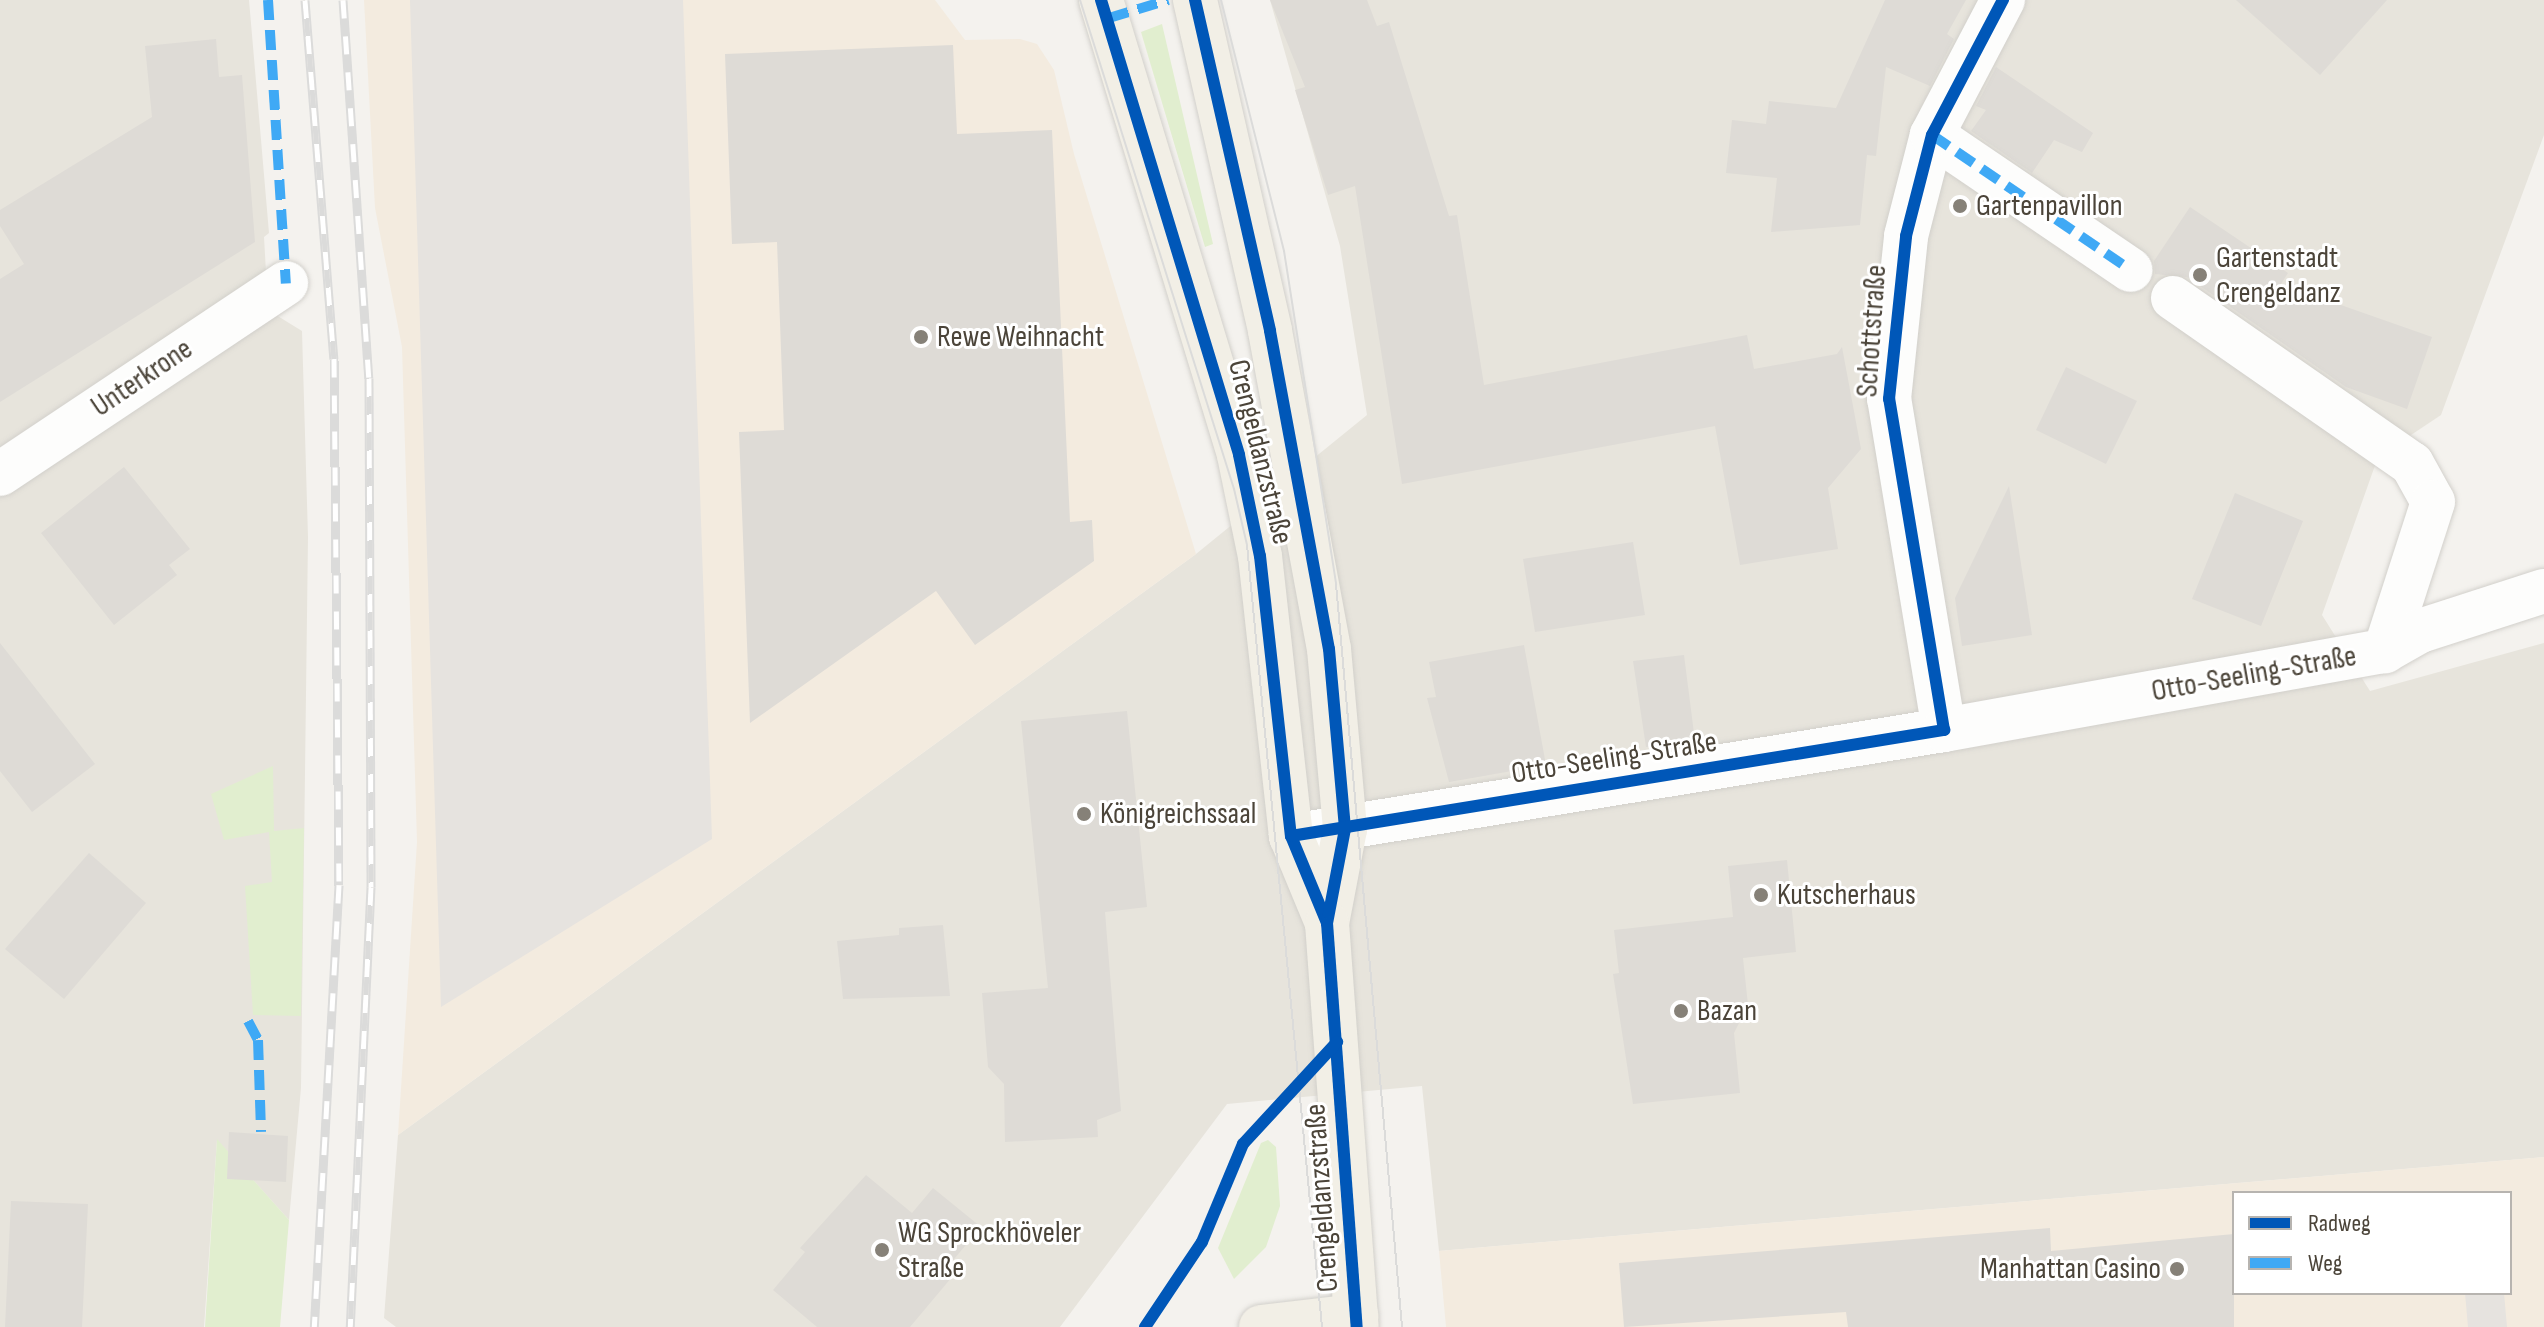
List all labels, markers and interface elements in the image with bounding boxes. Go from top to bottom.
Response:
place label: Gartenpavillon [1976,188,2123,224]
marker: Gartenpavillon [1951,197,1969,215]
place label: Gartenstadt Crengeldanz [2216,240,2341,310]
street label: Schottstraße [1849,264,1895,398]
marker: Gartenstadt Crengeldanz [2191,266,2209,284]
place label: Rewe Weihnacht [937,319,1104,355]
marker: Rewe Weihnacht [912,328,930,346]
street label: Unterkrone [85,331,199,425]
street label: Crengeldanzstraße [1220,356,1300,548]
street label: Otto-Seeling-Straße [2149,638,2359,710]
street label: Otto-Seeling-Straße [1509,724,1719,792]
place label: Königreichssaal [1100,796,1256,832]
marker: Königreichssaal [1075,805,1093,823]
place label: Kutscherhaus [1777,877,1916,913]
marker: Kutscherhaus [1752,886,1770,904]
place label: Bazan [1697,993,1757,1029]
marker: Bazan [1672,1002,1690,1020]
street label: Crengeldanzstraße [1297,1103,1347,1293]
legend [2232,1191,2512,1295]
text: Radweg [2308,1209,2371,1238]
place label: WG Sprockhöveler Straße [898,1215,1081,1286]
marker: WG Sprockhöveler Straße [873,1241,891,1259]
text: Weg [2308,1249,2342,1278]
place label: Manhattan Casino [1980,1251,2161,1287]
marker: Manhattan Casino [2168,1260,2186,1278]

